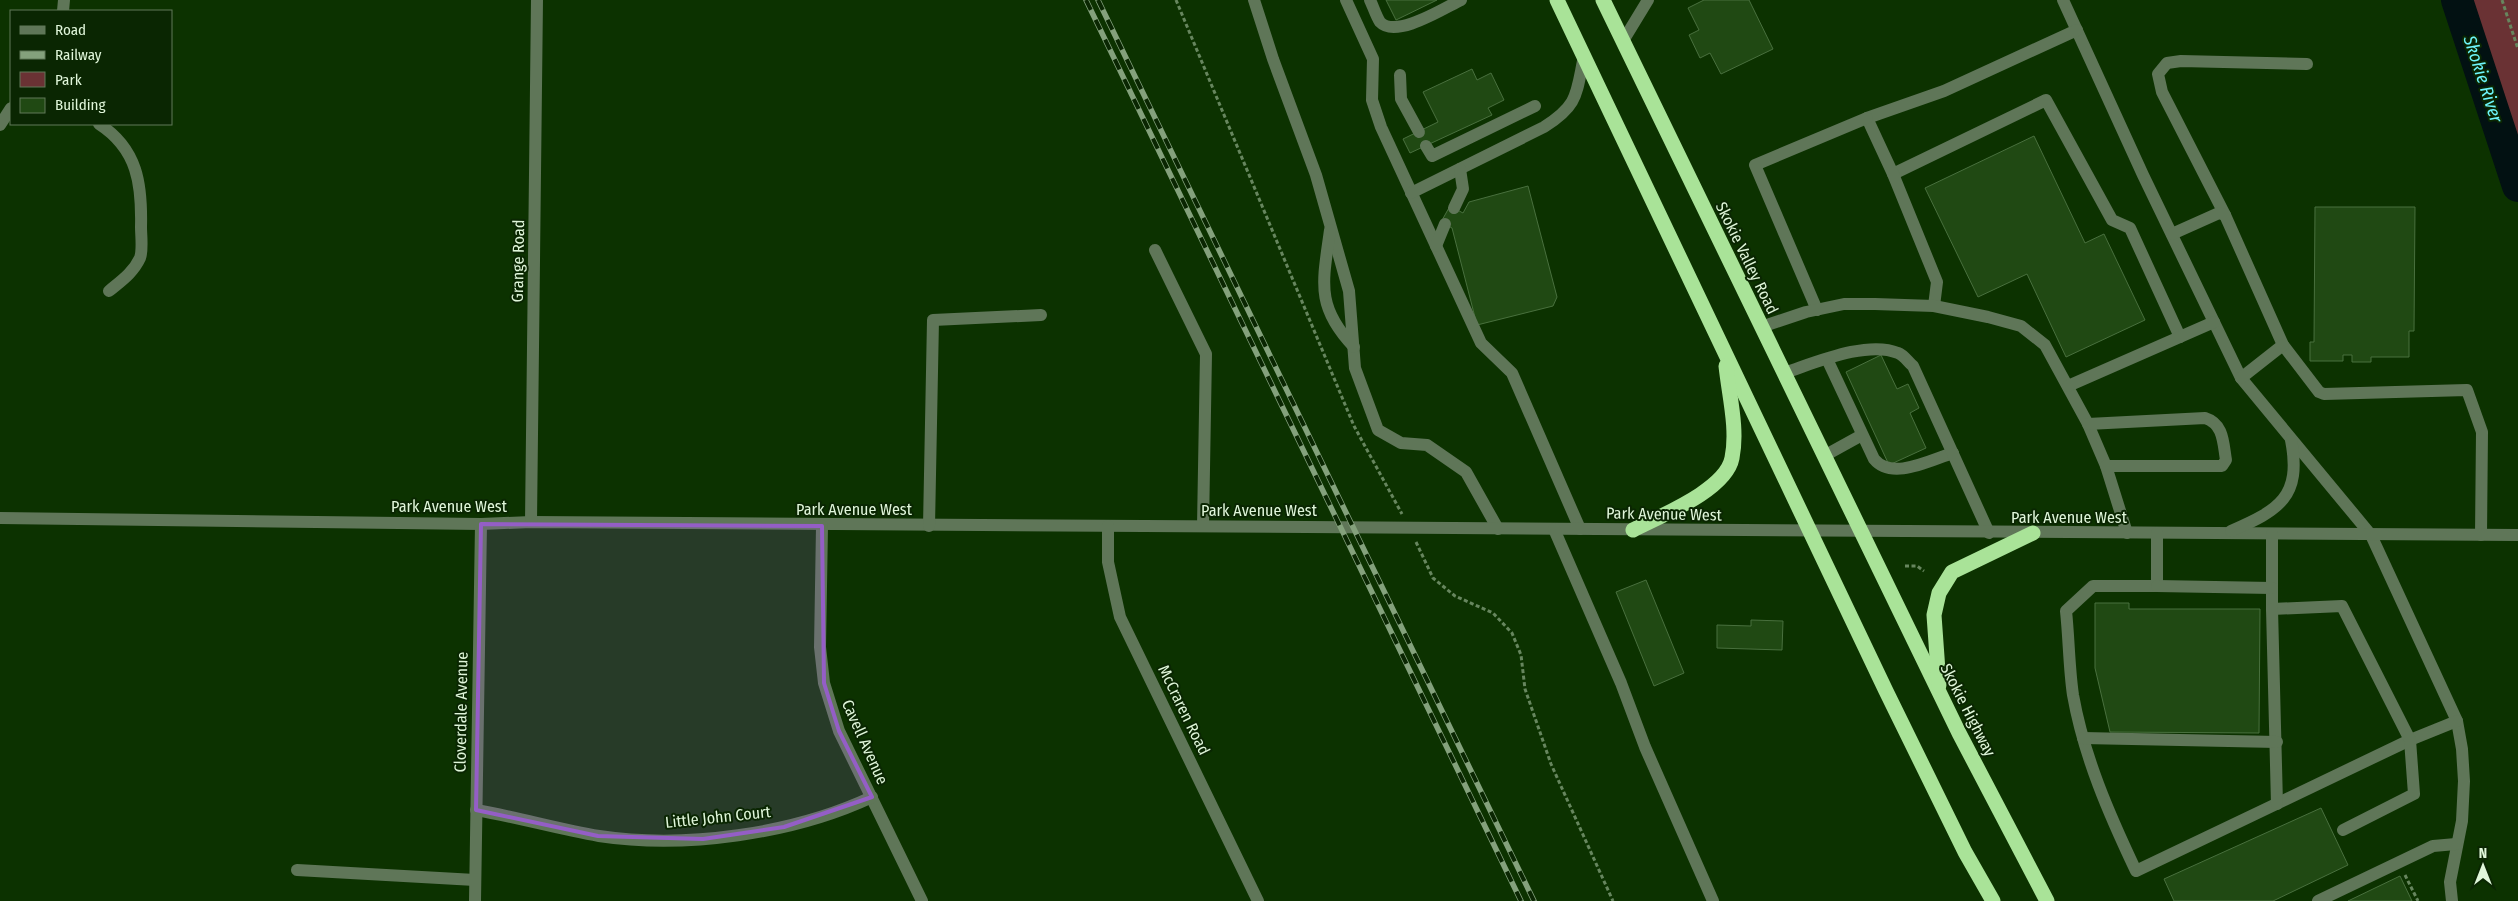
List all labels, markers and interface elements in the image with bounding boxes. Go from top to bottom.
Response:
legend [10,10,172,125]
text: Road [55,21,86,39]
water label: Skokie River [2458,32,2508,126]
text: Railway [55,46,102,64]
text: Park [55,71,82,89]
text: Building [55,96,106,114]
street label: Skokie Valley Road [1712,199,1782,317]
street label: Grange Road [508,220,528,302]
street label: Park Avenue West [391,497,508,516]
street label: Park Avenue West [796,500,913,519]
street label: Park Avenue West [1201,501,1318,520]
street label: Park Avenue West [1606,503,1723,525]
street label: Park Avenue West [2011,508,2128,527]
street label: Cloverdale Avenue [450,651,472,773]
street label: Skokie Highway [1936,660,2000,760]
street label: McCraren Road [1154,662,1214,758]
street label: Cavell Avenue [838,697,892,787]
street label: Little John Court [664,802,772,832]
north arrow [2458,841,2508,891]
text: N [2479,845,2487,862]

